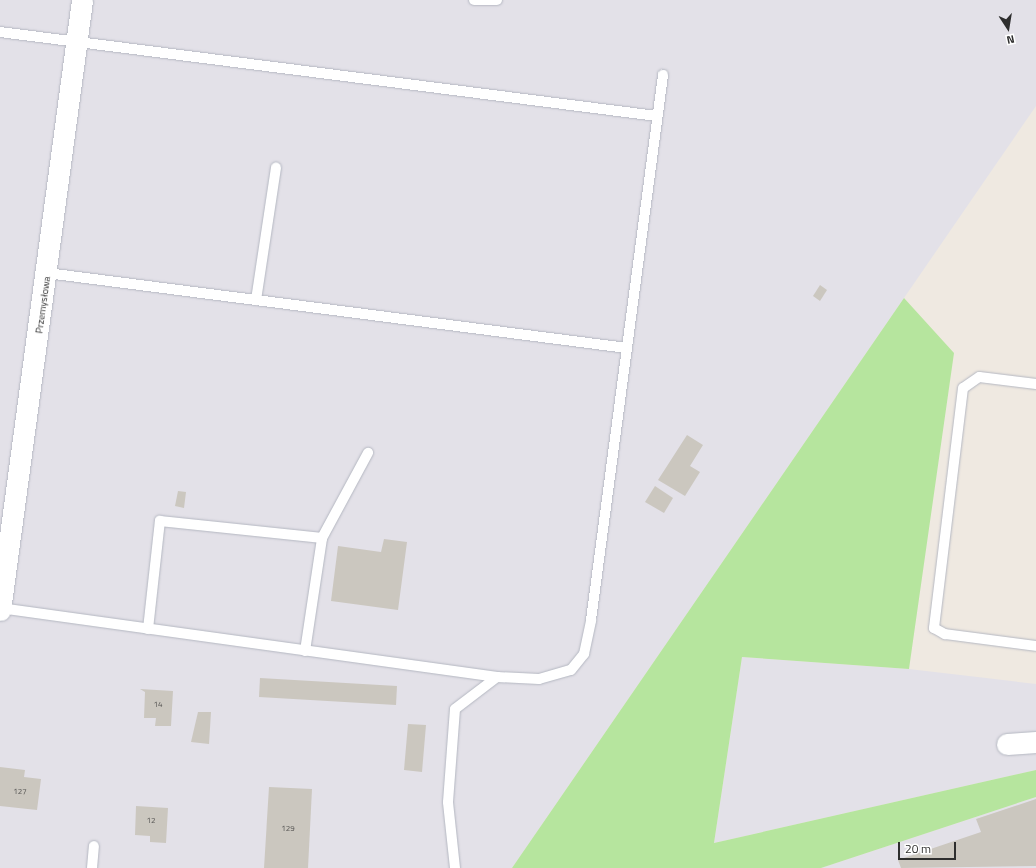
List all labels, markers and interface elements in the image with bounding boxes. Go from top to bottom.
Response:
north arrow [988,8,1028,48]
text: N [1005,31,1016,48]
street label: Przemysłowa [33,276,53,334]
house number: 14 [154,700,162,710]
house number: 127 [13,787,27,797]
house number: 12 [147,816,155,826]
house number: 129 [281,824,295,834]
scale bar [900,834,958,860]
text: 20 m [905,839,931,858]

